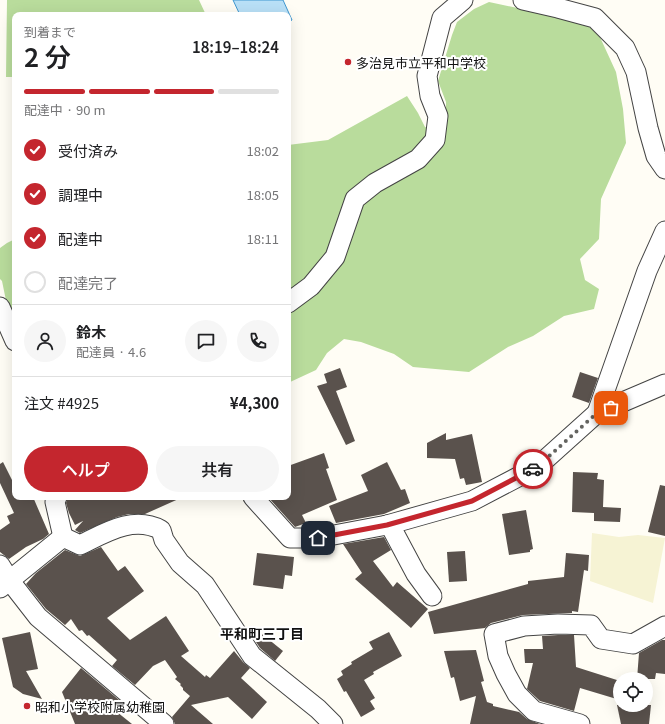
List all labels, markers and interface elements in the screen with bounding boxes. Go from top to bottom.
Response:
text: 到着まで [24,22,76,41]
text: 18:19–18:24 [192,36,279,57]
text: 2 分 [24,37,71,74]
place label: 多治見市立平和中学校 [356,53,486,72]
marker: 多治見市立平和中学校 [343,57,353,67]
text: 配達中 · 90 m [24,100,106,119]
icon: check [24,139,46,161]
text: 受付済み [58,140,118,161]
text: 18:02 [247,141,279,160]
icon: check [24,183,46,205]
text: 調理中 [58,184,103,205]
text: 18:05 [247,185,279,204]
icon: check [24,227,46,249]
text: 配達中 [58,228,103,249]
text: 18:11 [247,229,279,248]
text: 配達完了 [58,272,118,293]
button: person [24,320,66,362]
button: chat [185,320,227,362]
button: phone [237,320,279,362]
text: 鈴木 [76,321,106,342]
text: 配達員 · 4.6 [76,342,146,361]
pin [594,391,628,425]
text: 注文 #4925 [24,392,99,413]
text: ¥4,300 [230,392,279,413]
icon: bag [600,397,622,419]
button: ヘルプ [24,446,148,492]
button: 共有 [156,446,279,492]
courier [513,449,553,489]
icon: car [522,458,544,480]
pin [301,521,335,555]
icon: home [307,527,329,549]
district label: 平和町三丁目 [220,623,304,643]
map controls [613,672,653,712]
button: locate [613,672,653,712]
place label: 昭和小学校附属幼稚園 [35,697,165,716]
marker: 昭和小学校附属幼稚園 [22,701,32,711]

